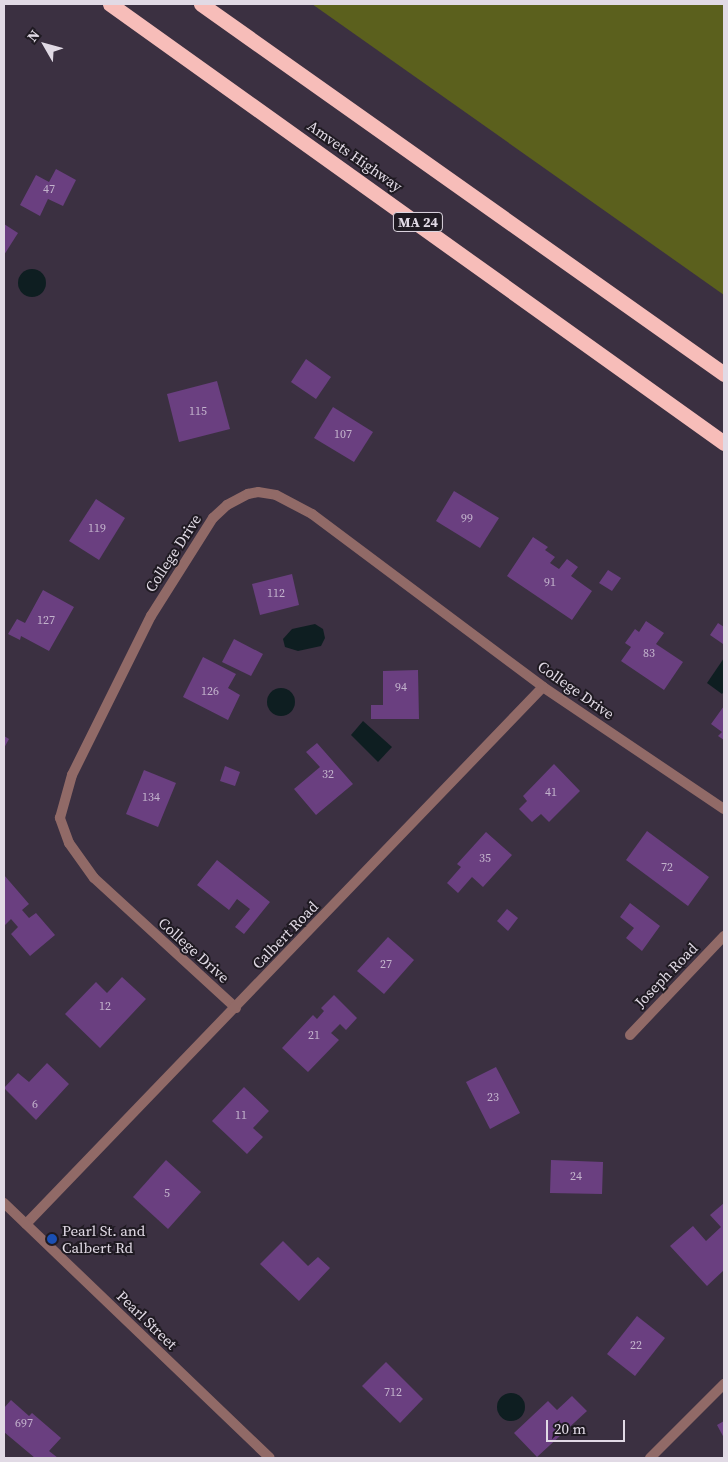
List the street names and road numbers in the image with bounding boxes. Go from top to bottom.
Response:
street label: Amvets Highway [304,117,406,195]
road number: MA 24 [392,210,444,233]
street label: College Drive [141,511,205,595]
street label: College Drive [534,657,618,723]
street label: Calbert Road [248,898,322,972]
street label: College Drive [155,914,233,986]
street label: Joseph Road [631,939,701,1011]
street label: Pearl Street [113,1287,181,1353]

